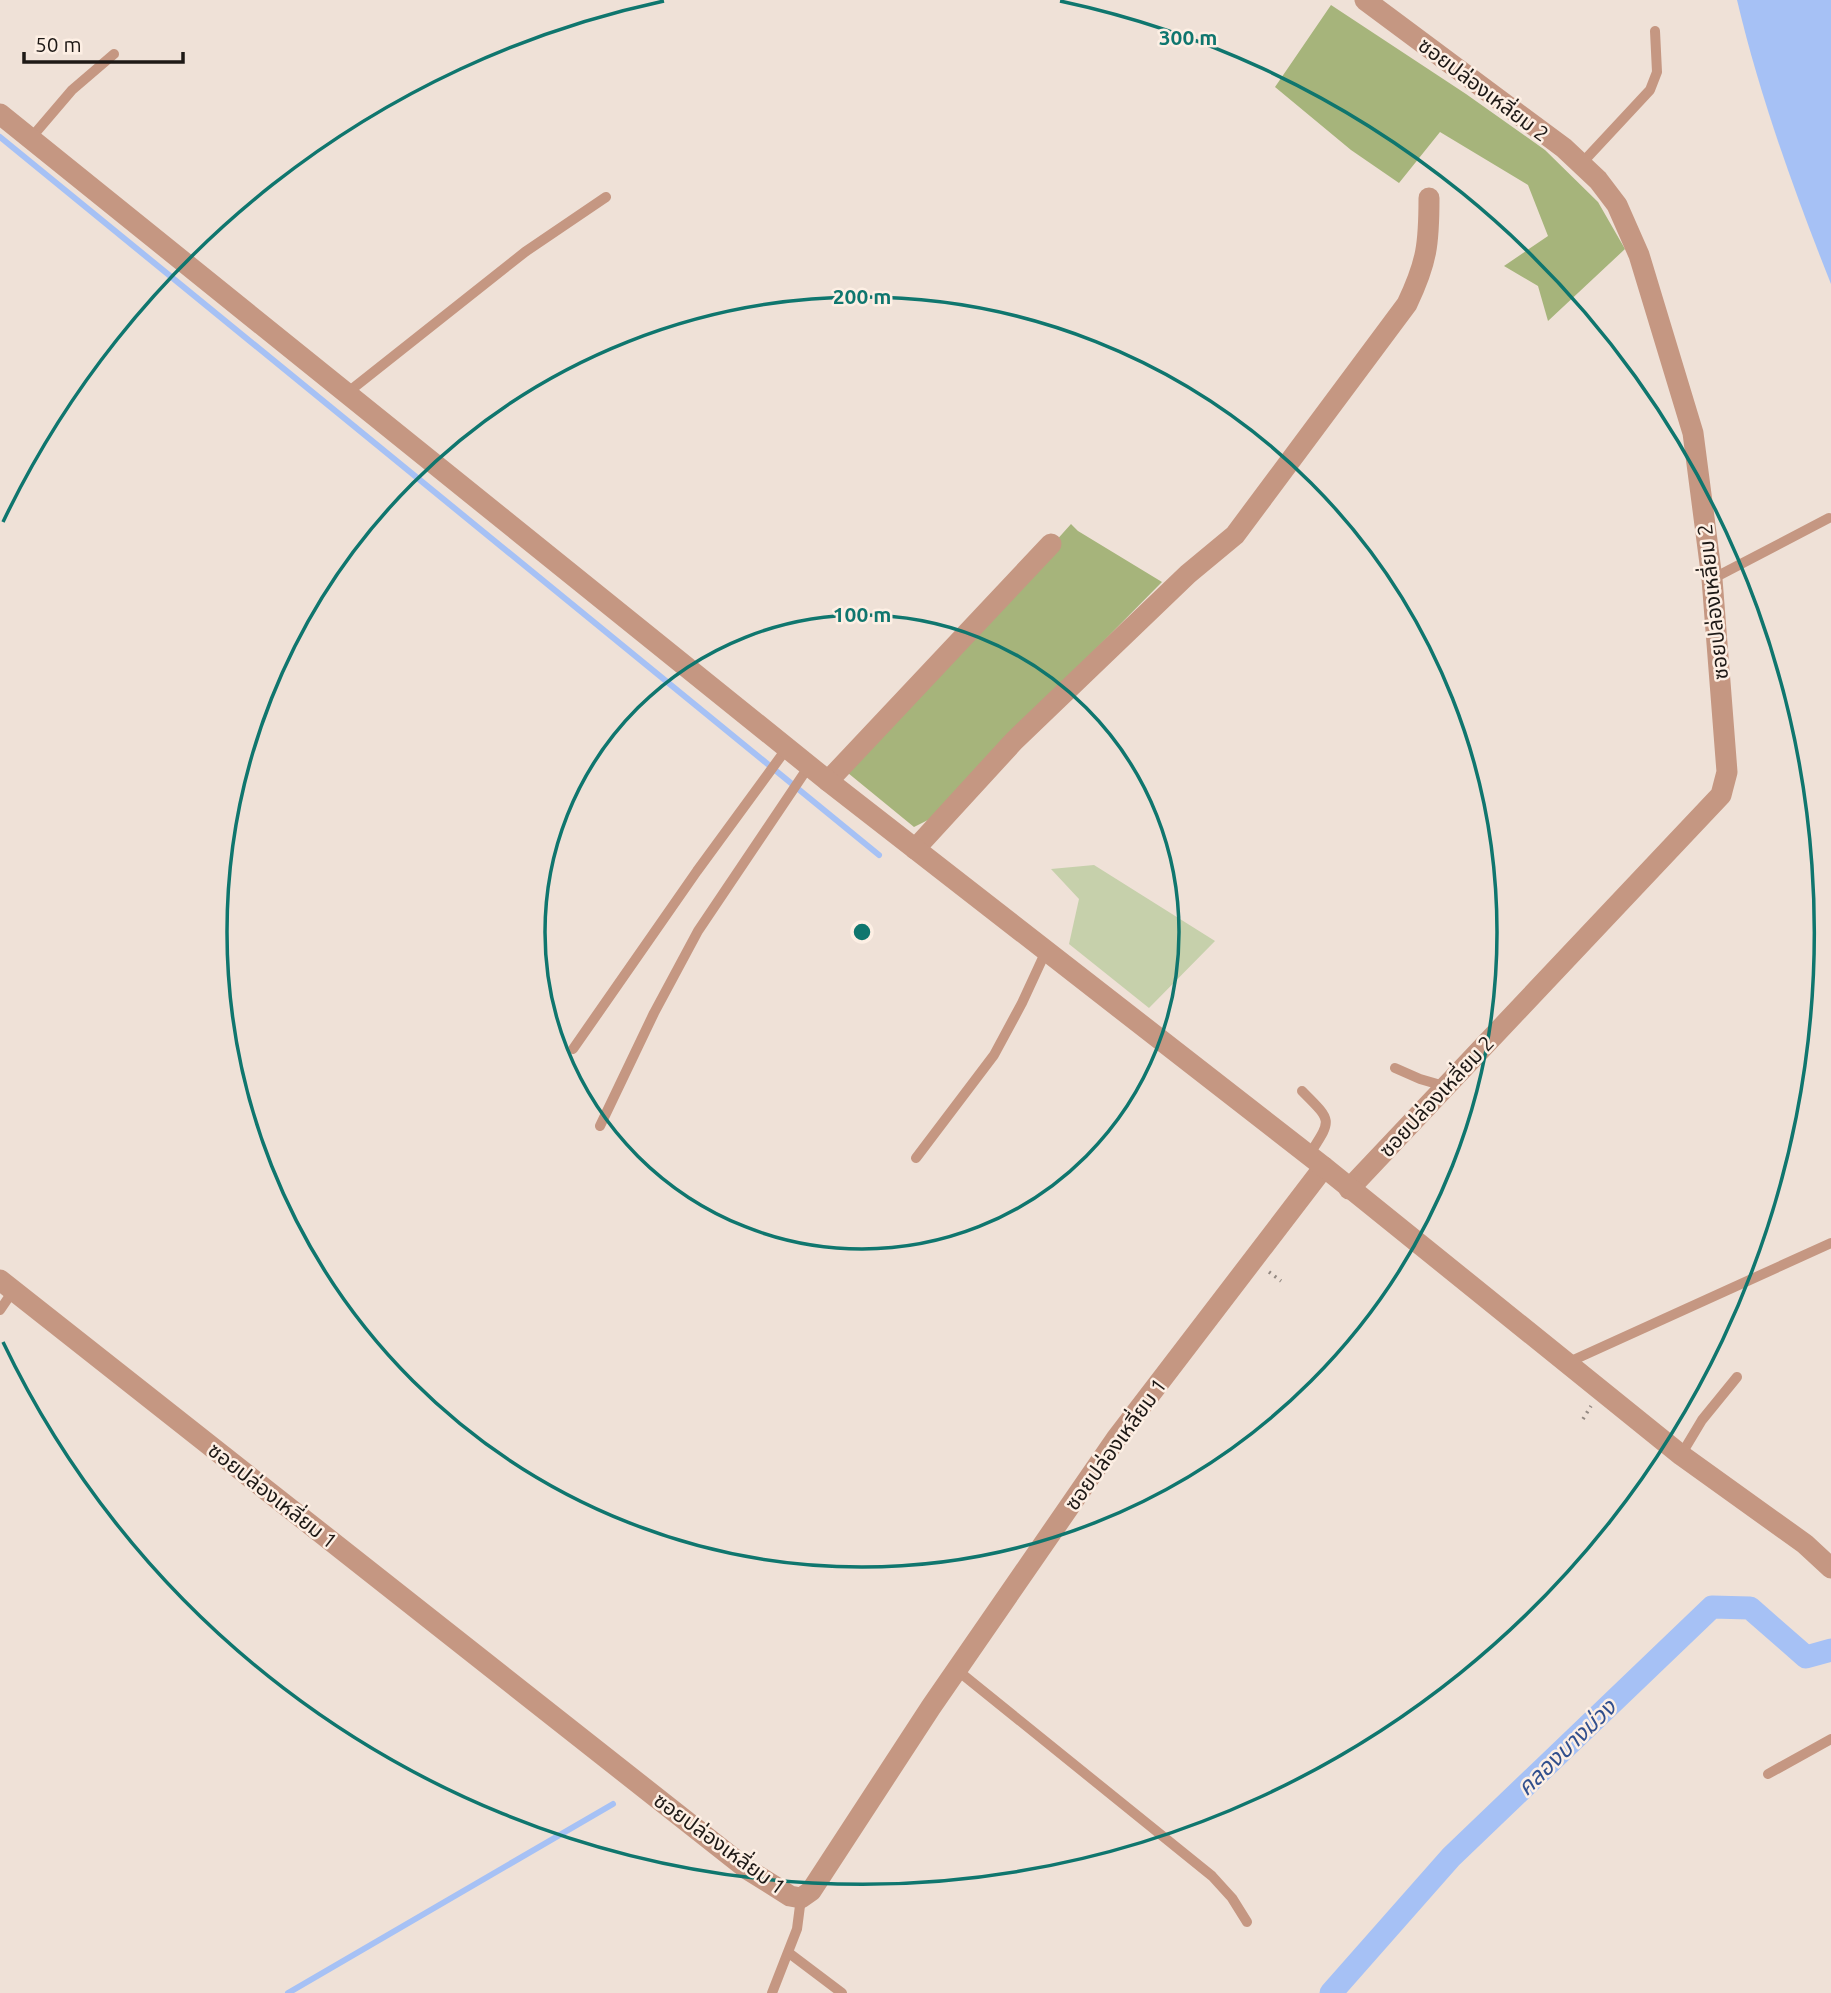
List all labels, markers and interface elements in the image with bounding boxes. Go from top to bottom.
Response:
scale bar [24,21,184,65]
text: 300 m [1159,25,1217,49]
street label: ซอยปล่องเหลี่ยม 2 [1414,31,1555,146]
text: 50 m [35,32,82,56]
text: 200 m [833,284,891,308]
street label: ซอยปล่องเหลี่ยม 2 [1690,523,1732,681]
text: 100 m [833,602,891,626]
centre of rings [850,920,874,944]
street label: ซอยปล่องเหลี่ยม 2 [1372,1029,1498,1162]
street label: ซอยปล่องเหลี่ยม 1 [1058,1372,1171,1514]
street label: ซอยปล่องเหลี่ยม 1 [204,1436,343,1553]
water label: คลองบางม่วง [1512,1693,1621,1800]
street label: ซอยปล่องเหลี่ยม 1 [650,1786,792,1899]

